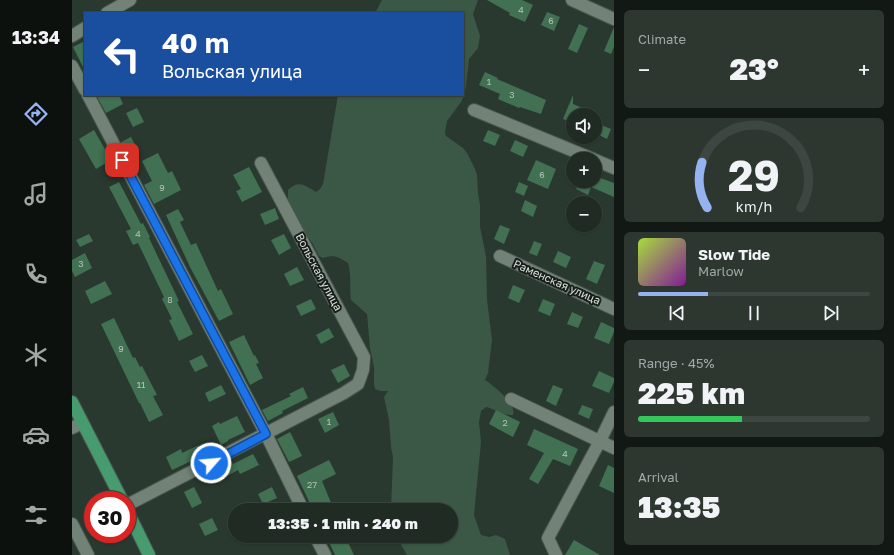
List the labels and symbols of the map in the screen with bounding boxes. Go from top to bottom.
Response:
house number: 4 [518,4,524,15]
house number: 6 [548,15,554,26]
house number: 1 [487,76,492,87]
house number: 3 [509,89,515,100]
pin [105,143,139,177]
house number: 6 [539,169,545,180]
house number: 9 [159,182,165,193]
house number: 4 [135,228,141,239]
street label: Вольская улица [294,231,345,313]
street label: Раменская улица [512,256,603,307]
house number: 3 [78,258,84,269]
house number: 8 [167,294,173,305]
house number: 9 [118,343,124,354]
house number: 11 [137,379,146,390]
house number: 1 [327,416,332,427]
house number: 2 [502,417,508,428]
position arrow [190,442,232,484]
house number: 4 [562,448,568,459]
house number: 27 [307,479,317,490]
speed limit sign: 30 [84,491,136,543]

